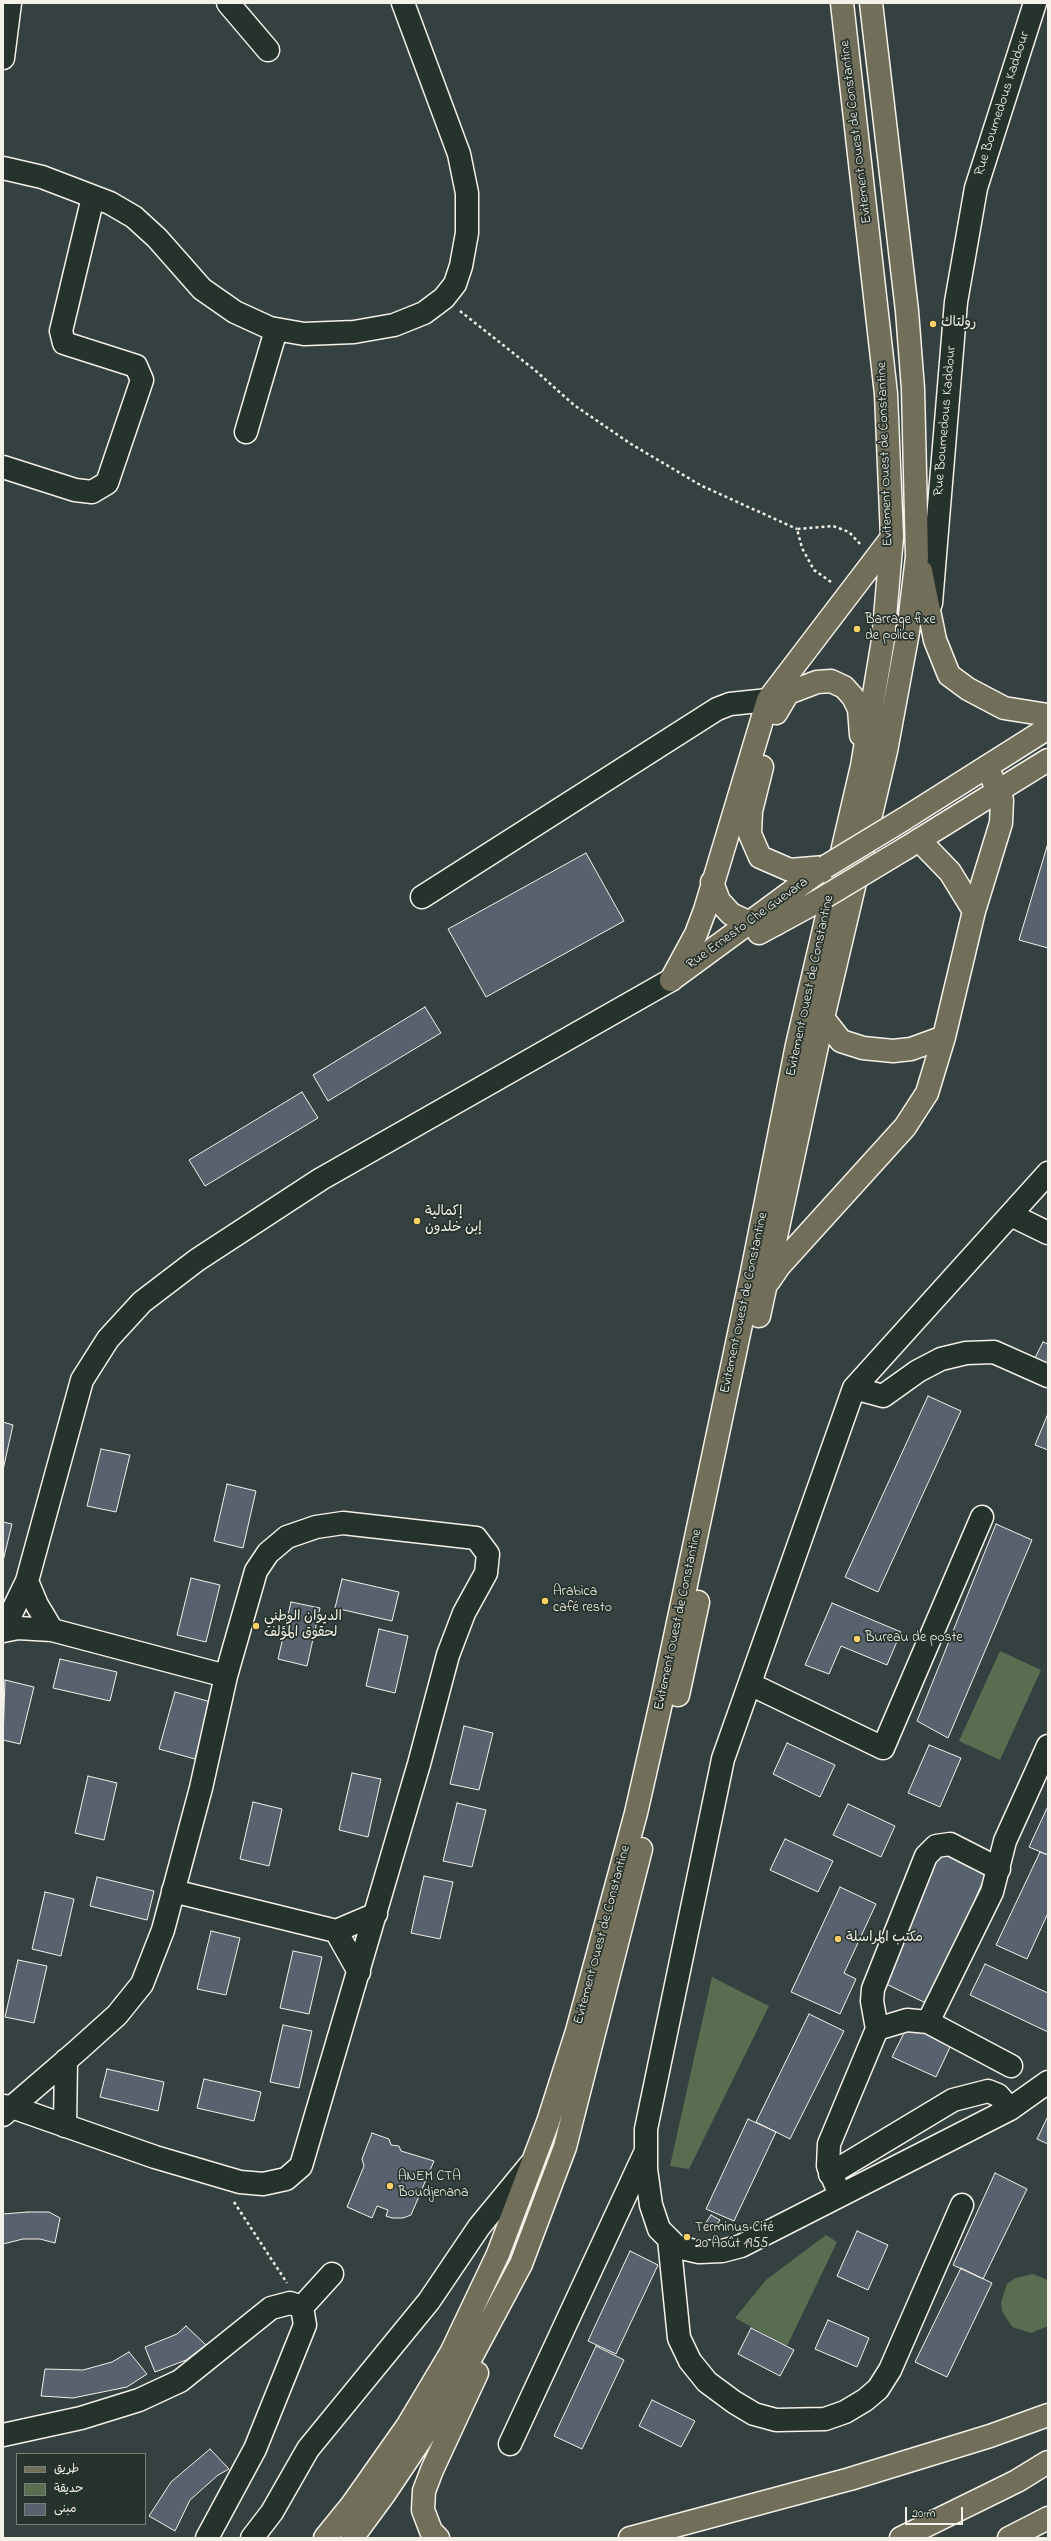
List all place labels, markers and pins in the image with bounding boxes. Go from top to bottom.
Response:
place label: رولتاك [941,316,976,332]
marker: رولتاك [928,319,938,329]
place label: Barrage fixe de police [865,613,936,646]
marker: Barrage fixe de police [852,624,862,634]
place label: إكمالية إبن خلدون [425,1205,482,1238]
marker: إكمالية إبن خلدون [412,1216,422,1226]
place label: Arabica café resto [553,1585,612,1618]
marker: Arabica café resto [540,1596,550,1606]
place label: الديوان الوطني لحقوق المؤلف [264,1610,342,1642]
marker: الديوان الوطني لحقوق المؤلف [251,1621,261,1631]
place label: Bureau de poste [865,1631,963,1647]
marker: Bureau de poste [852,1634,862,1644]
place label: مكتب المراسلة [846,1931,923,1947]
marker: مكتب المراسلة [833,1934,843,1944]
place label: ANEM CTA Boudjenana [398,2170,469,2202]
marker: ANEM CTA Boudjenana [385,2181,395,2191]
place label: Terminus Cité 20 Août 1955 [695,2221,774,2254]
marker: Terminus Cité 20 Août 1955 [682,2232,692,2242]

